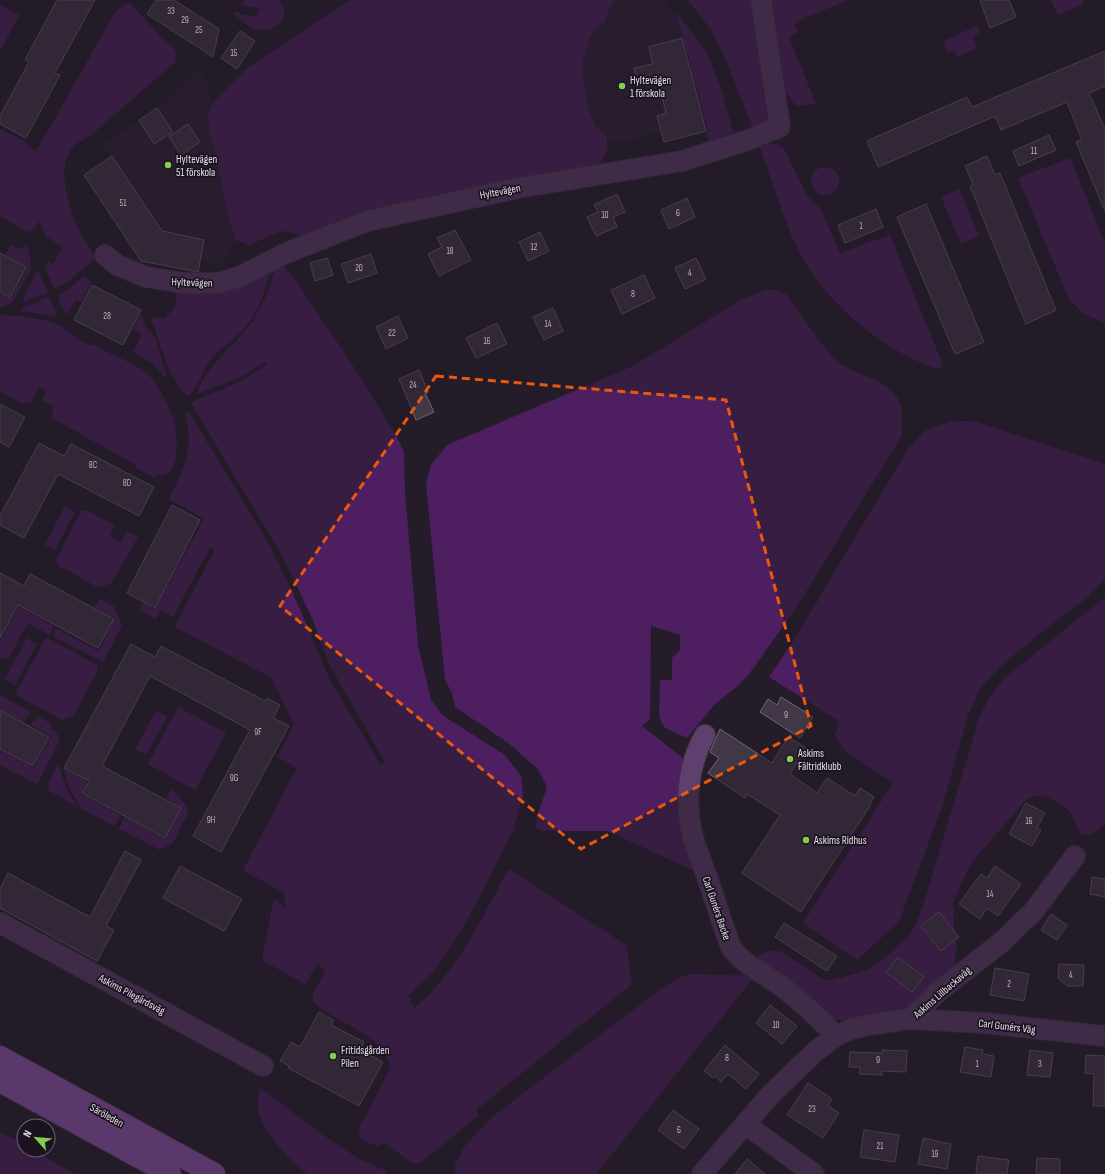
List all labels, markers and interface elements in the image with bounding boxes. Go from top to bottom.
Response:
house number: 33 [167,6,175,17]
house number: 29 [181,15,189,26]
house number: 25 [195,25,203,36]
house number: 15 [231,48,238,59]
place label: Hyltevägen 1 förskola [630,74,672,100]
marker: Hyltevägen 1 förskola [617,81,627,91]
house number: 11 [1031,146,1038,157]
place label: Hyltevägen 51 förskola [176,153,218,179]
marker: Hyltevägen 51 förskola [163,160,173,170]
street label: Hyltevägen [479,181,522,202]
house number: 51 [120,198,127,209]
house number: 6 [676,208,680,219]
house number: 10 [601,210,609,221]
house number: 1 [859,221,863,232]
house number: 12 [531,242,538,253]
house number: 18 [446,246,454,257]
house number: 20 [355,263,363,274]
house number: 4 [688,268,692,279]
street label: Hyltevägen [171,275,213,290]
house number: 8 [631,289,635,300]
house number: 28 [103,311,111,322]
house number: 14 [545,319,552,330]
house number: 22 [388,328,396,339]
house number: 16 [483,336,491,347]
house number: 24 [409,380,417,391]
house number: 8C [89,460,97,471]
house number: 8D [123,478,131,489]
house number: 9 [784,710,788,721]
house number: 9F [254,727,262,738]
place label: Askims Fältridklubb [797,747,842,773]
marker: Askims Fältridklubb [785,754,795,764]
house number: 9G [230,773,238,784]
house number: 9H [207,815,215,826]
house number: 16 [1025,816,1033,827]
place label: Askims Ridhus [813,834,867,847]
marker: Askims Ridhus [801,835,811,845]
street label: Carl Gunérs Backe [700,875,733,942]
house number: 14 [987,889,994,900]
street label: Askims Lillbackaväg [910,963,974,1022]
house number: 4 [1069,970,1073,981]
street label: Askims Pilegårdsväg [95,971,168,1018]
house number: 2 [1007,979,1011,990]
street label: Carl Gunérs Väg [978,1017,1037,1037]
house number: 10 [772,1020,780,1031]
place label: Fritidsgården Pilen [341,1044,390,1070]
marker: Fritidsgården Pilen [328,1051,338,1061]
house number: 8 [725,1053,729,1064]
house number: 9 [876,1055,880,1066]
house number: 1 [975,1059,979,1070]
house number: 3 [1038,1059,1042,1070]
street label: Säröleden [88,1101,126,1130]
house number: 23 [808,1104,816,1115]
north arrow [16,1118,56,1158]
house number: 6 [677,1125,681,1136]
text: N [20,1128,35,1139]
house number: 21 [877,1141,884,1152]
house number: 19 [931,1149,939,1160]

